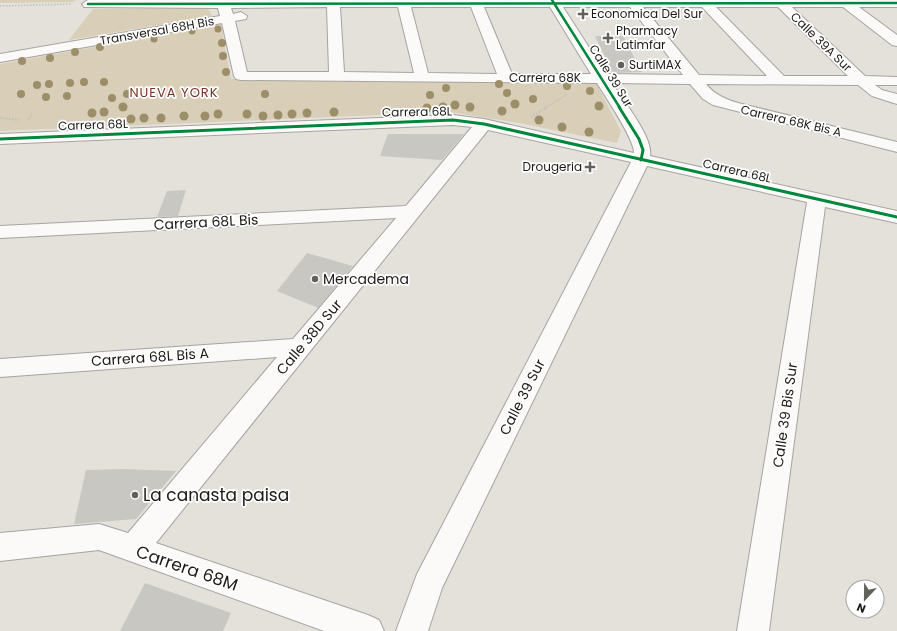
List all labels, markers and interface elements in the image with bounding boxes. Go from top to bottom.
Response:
place label: Economica Del Sur [591,5,703,22]
street label: Calle 39A Sur [787,8,856,76]
marker: Economica Del Sur [578,9,588,19]
street label: Transversal 68H Bis [99,12,215,49]
place label: Pharmacy Latimfar [616,22,678,53]
marker: Pharmacy Latimfar [603,33,613,43]
street label: Calle 39 Sur [585,41,638,111]
place label: SurtiMAX [629,56,681,73]
marker: SurtiMAX [616,60,626,70]
street label: Carrera 68K [509,69,581,86]
district label: NUEVA YORK [129,83,219,102]
street label: Carrera 68K Bis A [739,101,843,140]
street label: Carrera 68L [382,102,452,121]
street label: Carrera 68L [58,115,128,134]
street label: Carrera 68L [701,154,773,187]
place label: Drougeria [523,158,582,175]
marker: Drougeria [585,162,595,172]
street label: Carrera 68L Bis [153,209,259,235]
place label: Mercadema [323,269,409,289]
marker: Mercadema [310,274,320,284]
street label: Calle 38D Sur [272,295,346,379]
street label: Carrera 68L Bis A [91,343,209,371]
street label: Calle 39 Sur [494,356,550,438]
street label: Calle 39 Bis Sur [768,361,802,469]
place label: La canasta paisa [143,483,289,507]
marker: La canasta paisa [130,490,140,500]
street label: Carrera 68M [133,539,241,597]
north arrow [845,579,885,619]
text: N [854,599,868,617]

